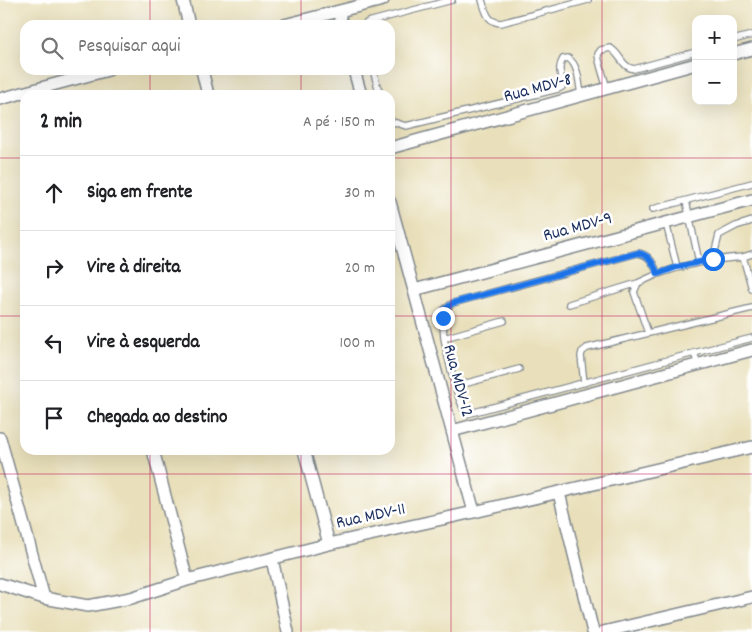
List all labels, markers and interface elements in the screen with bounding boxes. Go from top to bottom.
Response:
map controls [692,15,737,105]
button: + [692,15,737,60]
search box [20,20,395,75]
icon: search [38,34,66,62]
text: Pesquisar aqui [78,34,180,61]
button: − [692,60,737,105]
street label: Rua MDV-8 [501,68,575,110]
text: 2 min [40,108,82,138]
text: A pé · 150 m [303,111,375,134]
icon: ahead [40,179,68,207]
text: Siga em frente [87,180,192,207]
text: 30 m [345,182,375,205]
street label: Rua MDV-9 [541,207,615,249]
route start [702,248,725,271]
icon: right [40,254,68,282]
text: Vire à direita [87,255,180,282]
text: 20 m [345,257,375,280]
route end [432,307,455,330]
icon: left [40,329,68,357]
text: Vire à esquerda [87,330,199,357]
text: 100 m [339,332,375,355]
street label: Rua MDV-12 [435,342,479,420]
icon: arrive [40,404,68,432]
text: Chegada ao destino [87,405,228,432]
street label: Rua MDV-11 [334,497,408,537]

